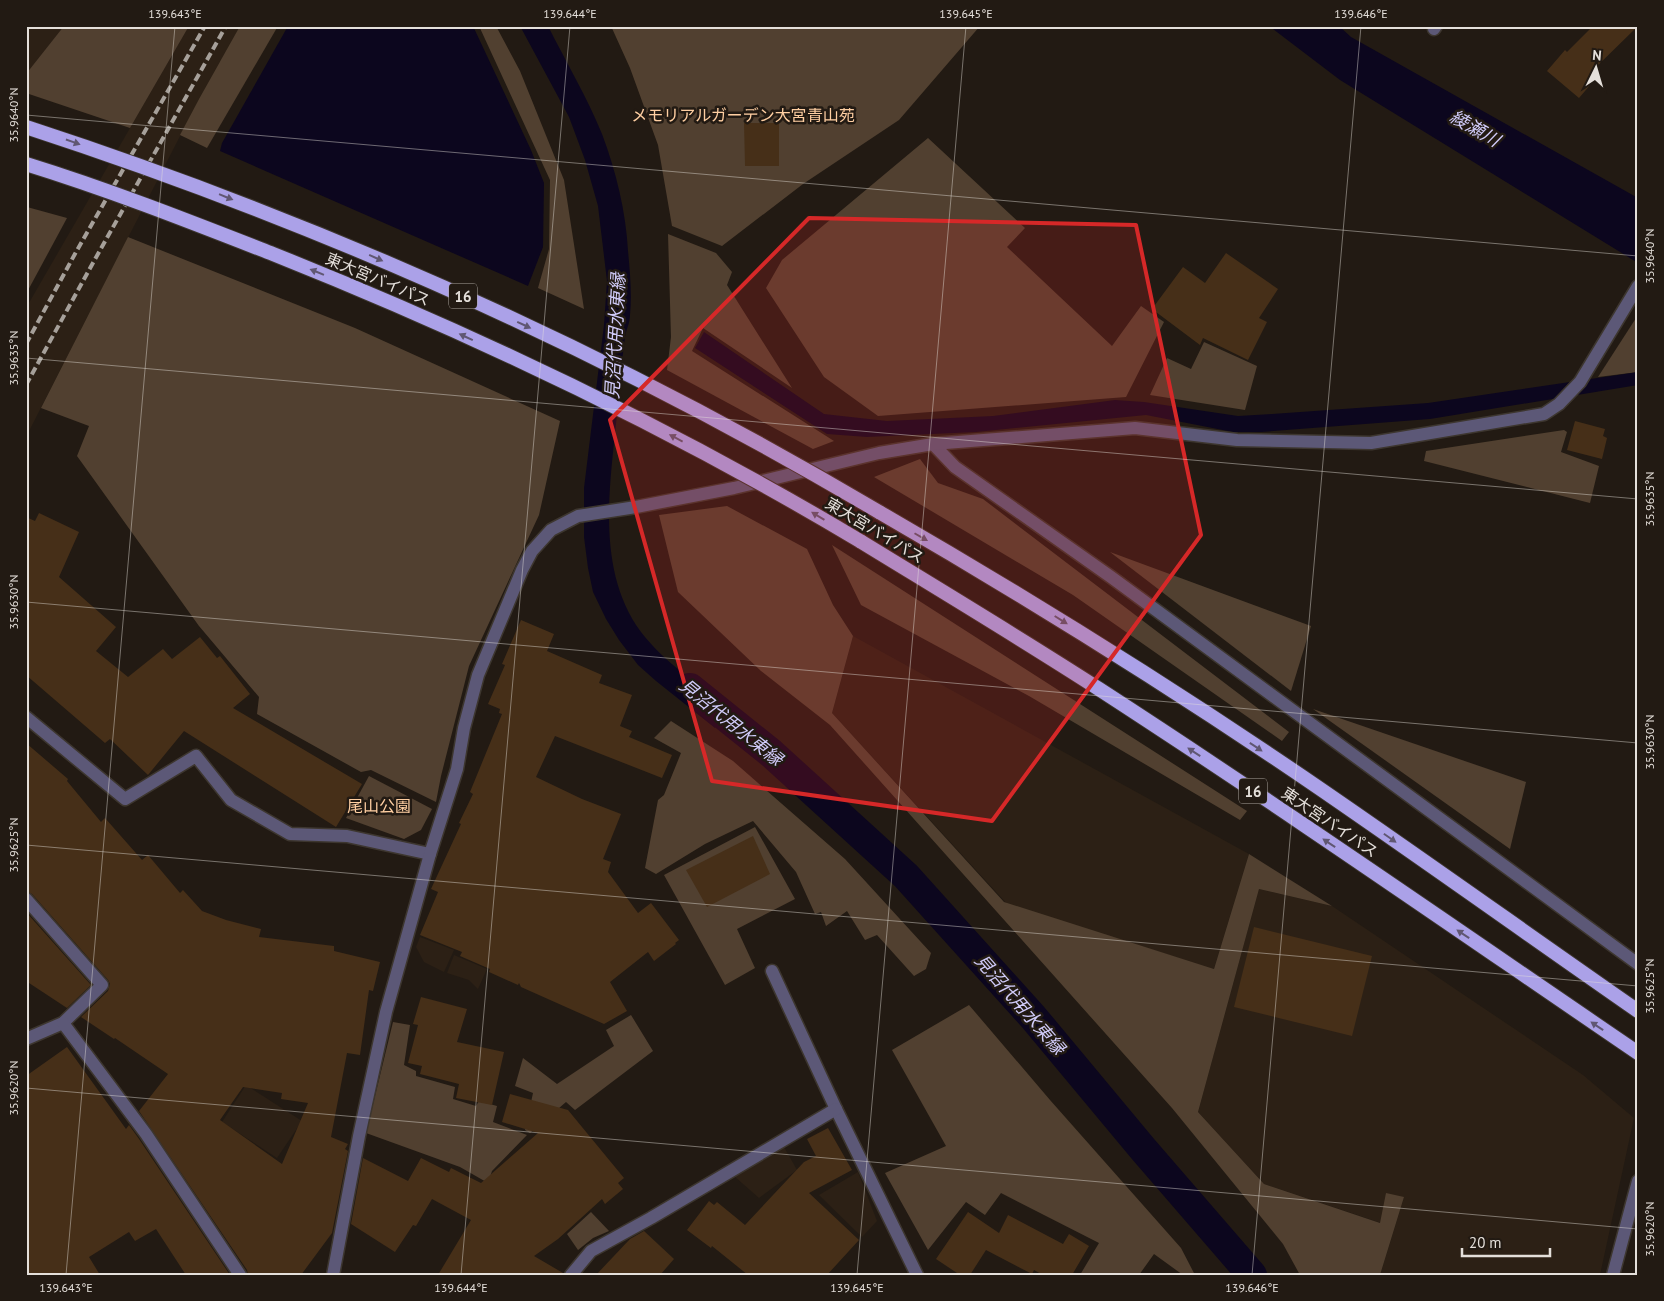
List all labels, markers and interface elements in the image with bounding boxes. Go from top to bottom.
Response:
text: 139.643°E [148,6,202,21]
text: 139.644°E [543,6,597,21]
text: 139.645°E [939,6,993,21]
text: 139.646°E [1334,6,1388,21]
north arrow [1572,42,1622,92]
text: N [1592,46,1603,64]
text: 35.9640°N [6,88,21,142]
park label: メモリアルガーデン大宮青山苑 [631,105,855,125]
water label: 綾瀬川 [1446,105,1506,152]
one-way arrow [65,139,80,147]
one-way arrow [219,193,234,201]
text: 35.9640°N [1642,229,1657,283]
street label: 東大宮バイパス [323,248,433,310]
one-way arrow [369,254,383,262]
one-way arrow [310,268,324,276]
water label: 見沼代用水東縁 [600,270,630,400]
road number: 16 [449,284,477,308]
one-way arrow [517,321,531,329]
text: 35.9635°N [6,331,21,385]
one-way arrow [459,332,474,341]
one-way arrow [669,434,683,442]
text: 35.9635°N [1642,472,1657,526]
street label: 東大宮バイパス [822,493,928,567]
one-way arrow [812,512,825,521]
one-way arrow [915,532,928,541]
text: 35.9630°N [6,575,21,629]
one-way arrow [1054,616,1067,625]
water label: 見沼代用水東縁 [675,673,789,772]
text: 35.9630°N [1642,715,1657,769]
one-way arrow [1249,742,1262,752]
one-way arrow [1187,747,1201,757]
road number: 16 [1239,778,1267,804]
street label: 東大宮バイパス [1278,782,1382,862]
park label: 尾山公園 [347,796,411,816]
text: 35.9625°N [6,818,21,872]
one-way arrow [1383,833,1397,843]
one-way arrow [1322,838,1336,848]
one-way arrow [1456,929,1470,939]
water label: 見沼代用水東縁 [970,949,1071,1061]
text: 35.9625°N [1642,959,1657,1013]
one-way arrow [1591,1021,1604,1031]
text: 35.9620°N [6,1061,21,1115]
text: 35.9620°N [1642,1202,1657,1256]
scale bar [1462,1226,1549,1258]
text: 20 m [1469,1233,1502,1252]
text: 139.643°E [39,1280,93,1295]
text: 139.644°E [434,1280,488,1295]
text: 139.645°E [830,1280,884,1295]
text: 139.646°E [1225,1280,1279,1295]

